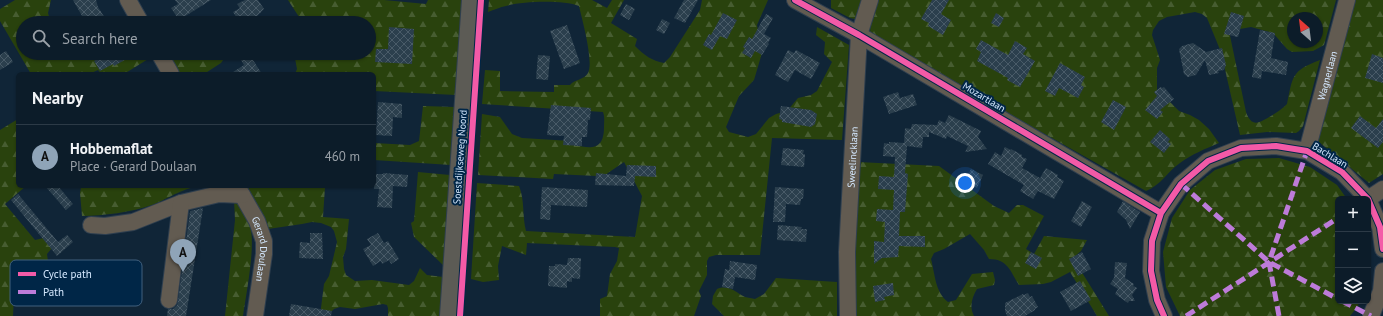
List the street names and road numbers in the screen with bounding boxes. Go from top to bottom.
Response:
street label: Wagnerlaan [1314,50,1340,102]
street label: Mozartlaan [960,79,1008,115]
street label: Soestdijkseweg Noord [450,109,470,205]
street label: Sweelincklaan [844,126,860,188]
street label: Bachlaan [1310,139,1350,171]
street label: Gerard Doulaan [249,214,271,283]

